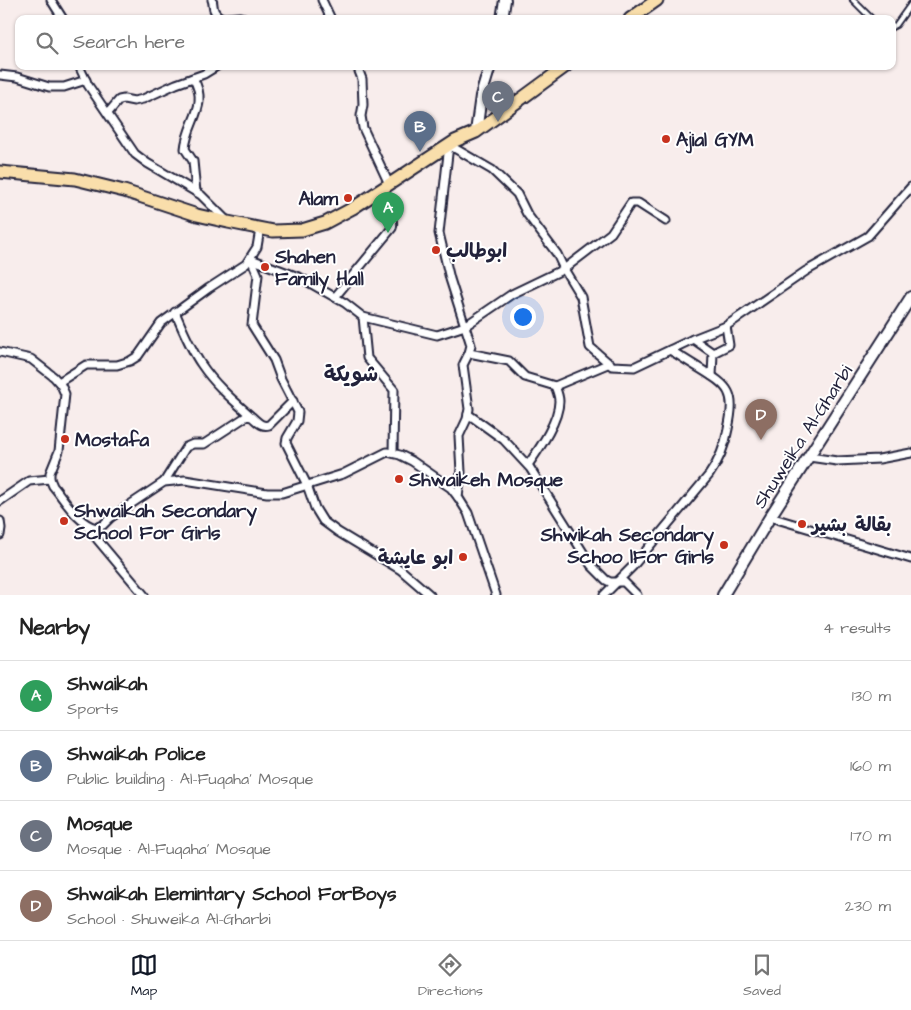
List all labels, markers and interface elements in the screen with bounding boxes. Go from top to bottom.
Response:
search box [15,15,896,70]
icon: search [33,29,61,57]
text: Search here [73,29,185,56]
pin: C [482,81,514,122]
pin: B [404,111,436,152]
place label: Ajial GYM [676,127,754,154]
marker: Ajial GYM [660,133,672,145]
place label: Alam [298,186,339,213]
marker: Alam [342,192,354,204]
pin: A [372,192,404,233]
place label: ابوطالب [446,238,507,265]
place label: Shahen Family Hall [274,244,364,294]
marker: ابوطالب [430,244,442,256]
marker: Shahen Family Hall [259,261,271,273]
your location [510,304,536,330]
district label: شويكة [324,360,378,389]
street label: Shuweika Al-Gharbi [747,360,860,514]
pin: D [745,399,777,440]
place label: Mostafa [75,427,150,454]
marker: Mostafa [59,433,71,445]
place label: Shwaikeh Mosque [408,467,564,494]
marker: Shwaikeh Mosque [393,473,405,485]
place label: Shwaikah Secondary School For Girls [73,498,257,547]
place label: بقالة بشير [810,512,892,539]
marker: Shwaikah Secondary School For Girls [58,515,70,527]
marker: بقالة بشير [796,518,808,530]
place label: Shwikah Secondary Schoo lFor Girls [540,522,715,571]
marker: Shwikah Secondary Schoo lFor Girls [718,539,730,551]
place label: ابو عايشة [378,545,453,572]
marker: ابو عايشة [457,551,469,563]
text: Nearby [20,613,90,642]
text: 4 results [823,617,891,639]
text: Shwaikah [67,671,147,698]
text: A [31,685,41,707]
text: 130 m [852,685,891,707]
text: Sports [67,698,119,720]
text: Shwaikah Police [67,741,206,768]
text: B [30,755,42,777]
text: 160 m [850,755,891,777]
text: Public building · Al-Fuqaha' Mosque [67,768,313,790]
text: Mosque [67,811,133,838]
text: C [30,825,42,847]
text: 170 m [850,825,891,847]
text: Mosque · Al-Fuqaha' Mosque [67,838,271,860]
text: Shwaikah Elemintary School ForBoys [67,881,397,908]
text: D [31,895,41,917]
text: 230 m [845,895,891,917]
text: School · Shuweika Al-Gharbi [67,908,271,930]
tab: Map [130,951,158,1001]
tab: Directions [418,951,483,1001]
tab: Saved [743,951,781,1001]

